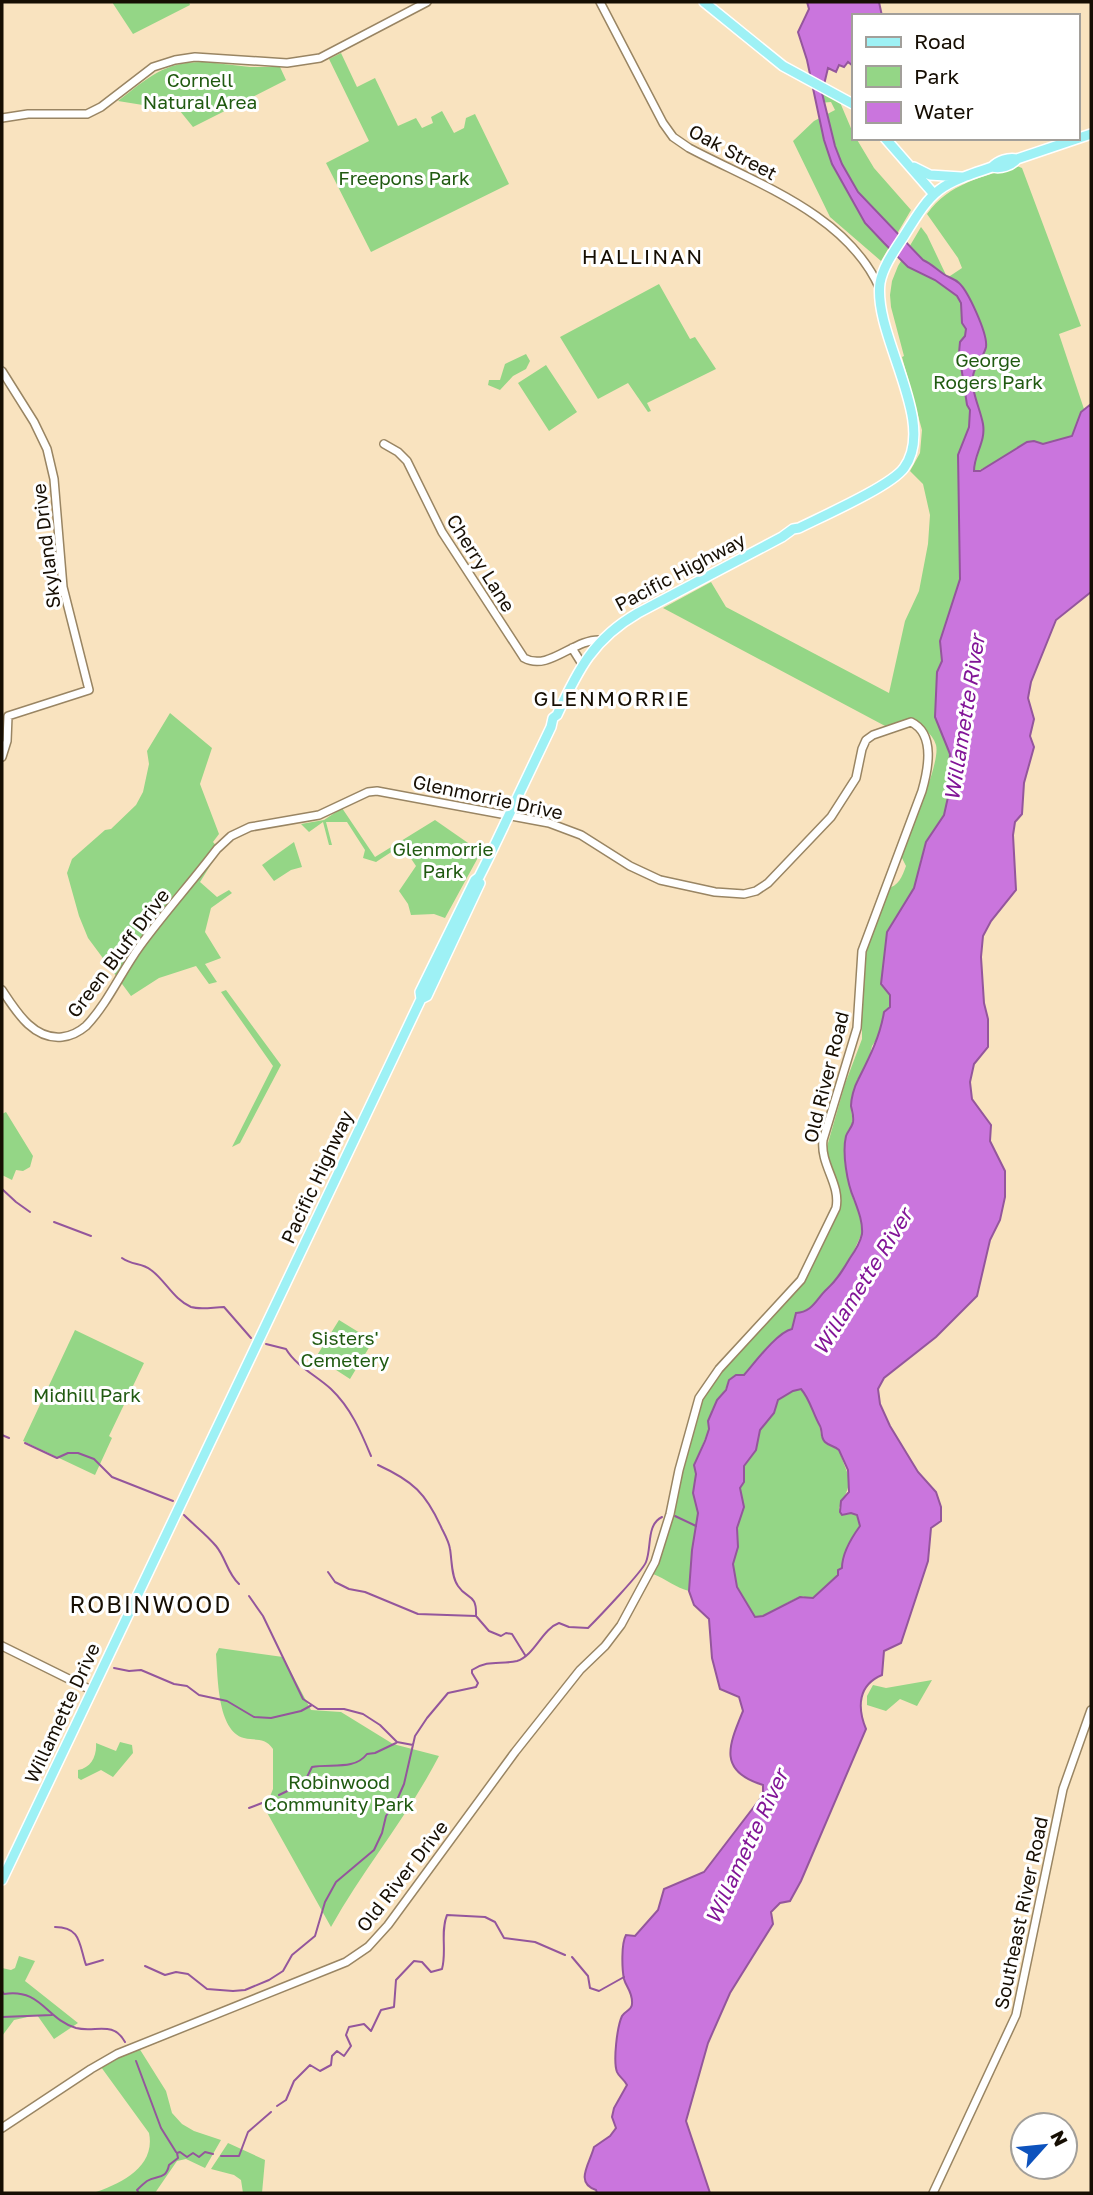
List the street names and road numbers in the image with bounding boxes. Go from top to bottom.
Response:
street label: Oak Street [685,119,781,184]
street label: Skyland Drive [26,482,65,610]
street label: Cherry Lane [442,510,521,616]
street label: Pacific Highway [611,527,749,616]
street label: Glenmorrie Drive [411,769,565,824]
street label: Green Bluff Drive [62,884,174,1022]
street label: Old River Road [798,1009,853,1145]
street label: Pacific Highway [276,1106,358,1247]
street label: Willamette Drive [19,1639,104,1786]
street label: Southeast River Road [989,1814,1052,2011]
street label: Old River Drive [351,1815,452,1936]

